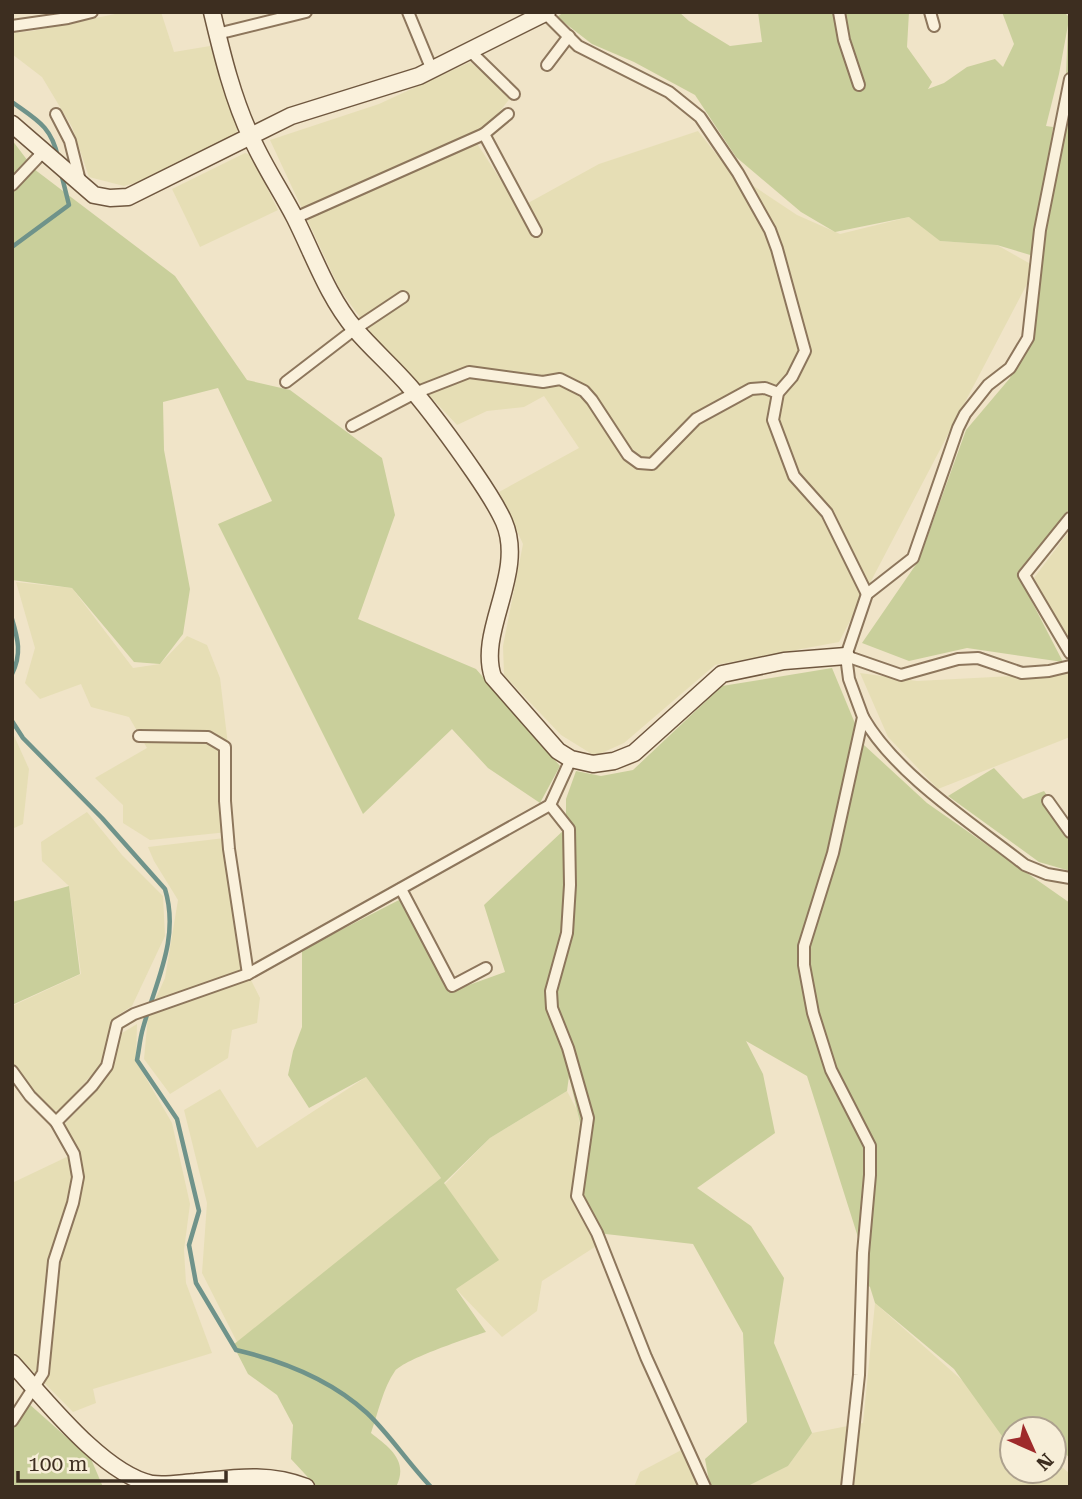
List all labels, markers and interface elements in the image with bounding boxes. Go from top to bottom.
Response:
north arrow [998,1415,1068,1485]
scale bar [18,1440,226,1484]
text: N [1031,1448,1058,1475]
text: 100 m [28,1452,88,1476]

